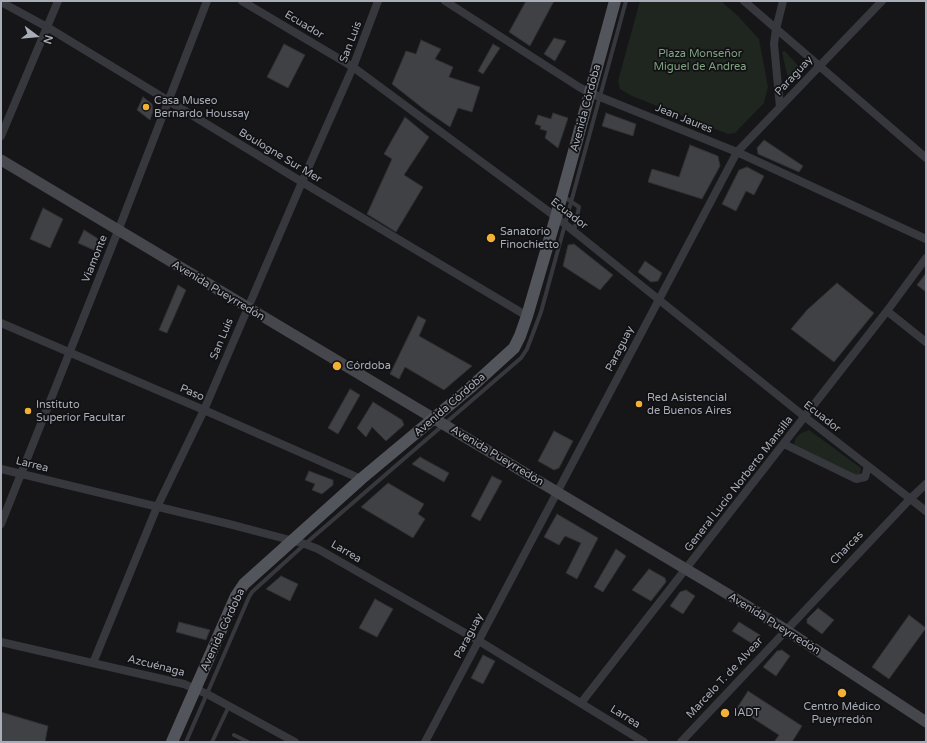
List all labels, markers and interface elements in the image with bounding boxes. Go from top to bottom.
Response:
street label: Ecuador [282,8,326,42]
north arrow [16,16,56,56]
street label: San Luis [337,19,365,65]
text: N [41,33,55,45]
park label: Plaza Monseñor Miguel de Andrea [654,47,746,73]
street label: Paraguay [772,53,816,99]
street label: Avenida Córdoba [568,63,604,153]
place label: Casa Museo Bernardo Houssay [154,94,250,120]
marker: Casa Museo Bernardo Houssay [141,102,151,112]
street label: Jean Jaures [653,102,715,136]
street label: Boulogne Sur Mer [236,126,324,186]
street label: Ecuador [548,195,590,233]
place label: Sanatorio Finochietto [500,225,559,251]
marker: Sanatorio Finochietto [485,232,497,244]
street label: Viamonte [79,233,111,285]
street label: Avenida Pueyrredón [169,258,267,324]
street label: San Luis [207,316,237,362]
street label: Paraguay [603,324,637,374]
place label: Córdoba [346,359,391,373]
marker: Córdoba [331,360,343,372]
street label: Avenida Córdoba [412,370,488,440]
street label: Paso [178,382,206,404]
place label: Red Asistencial de Buenos Aires [647,391,731,417]
place label: Instituto Superior Facultar [36,398,125,424]
street label: Ecuador [801,398,843,436]
marker: Red Asistencial de Buenos Aires [634,399,644,409]
marker: Instituto Superior Facultar [23,406,33,416]
street label: General Lucio Norberto Mansilla [682,414,796,554]
street label: Avenida Pueyrredón [448,423,546,489]
street label: Larrea [14,455,50,475]
street label: Charcas [828,528,866,568]
street label: Larrea [328,538,364,566]
street label: Avenida Córdoba [198,586,248,674]
street label: Avenida Pueyrredón [726,590,822,658]
street label: Paraguay [452,611,486,661]
street label: Marcelo T. de Alvear [684,635,766,721]
street label: Azcuénaga [126,653,186,679]
marker: Centro Médico Pueyrredón [836,687,848,699]
place label: Centro Médico Pueyrredón [804,700,880,726]
street label: Larrea [607,703,643,731]
place label: IADT [734,706,760,720]
marker: IADT [719,707,731,719]

